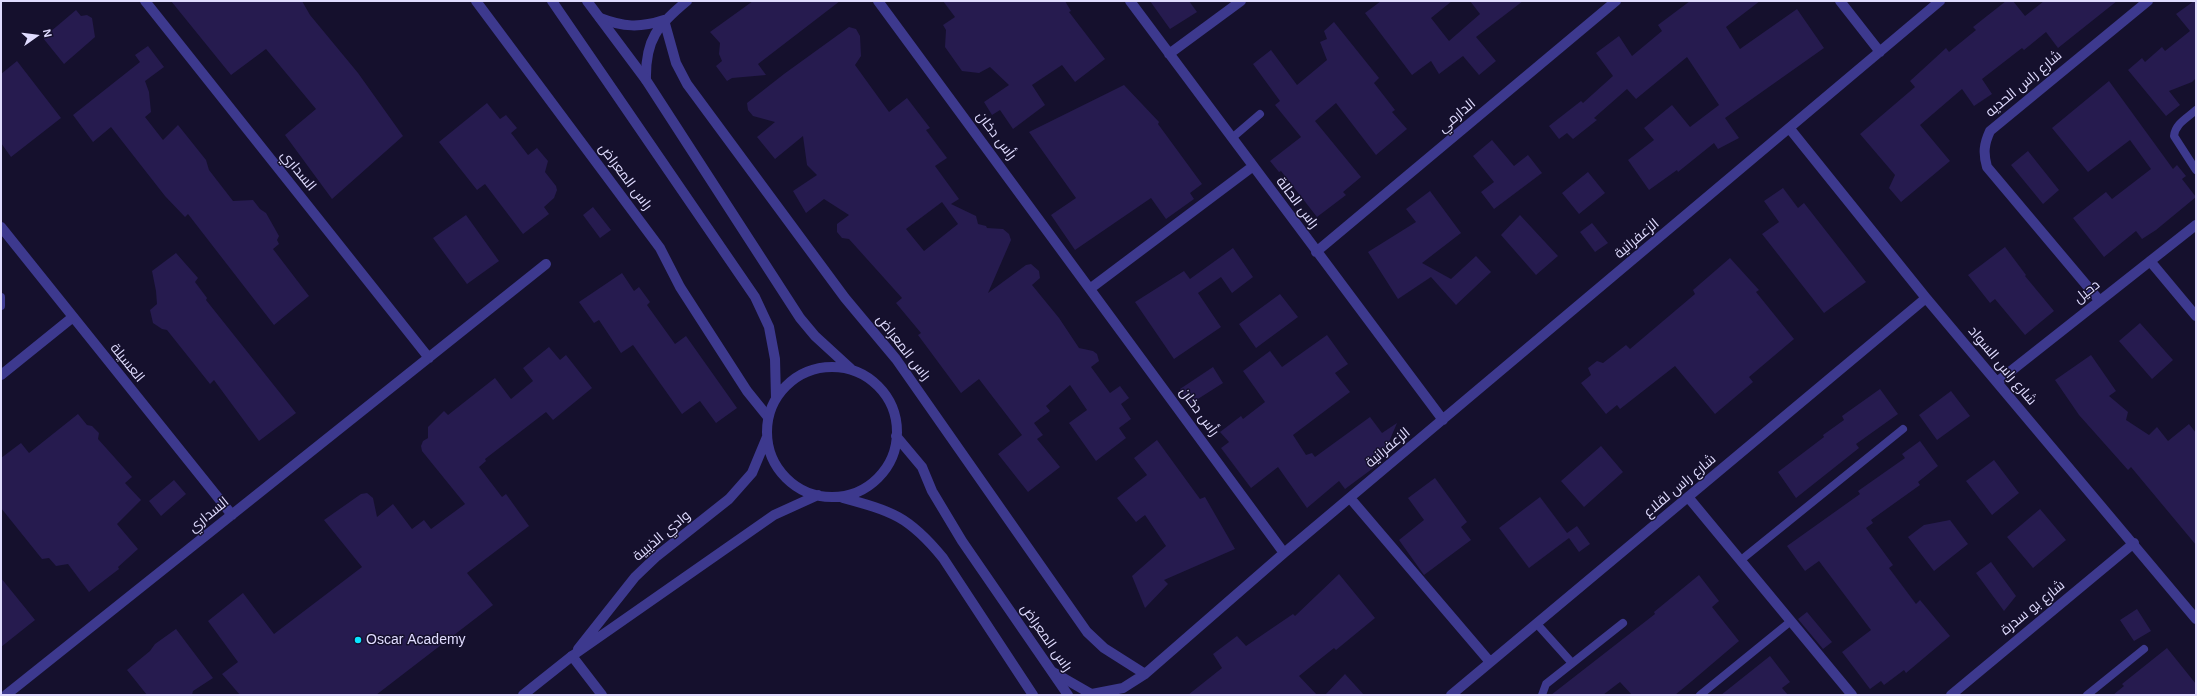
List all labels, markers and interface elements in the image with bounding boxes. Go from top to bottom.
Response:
north arrow [16,16,56,56]
text: N [41,28,54,38]
street label: شارع راس الحديه [1982,47,2066,121]
street label: الدارمي [1435,95,1479,137]
street label: رأس دخان [972,108,1020,164]
street label: راس المعراض [595,140,655,214]
street label: السداري [277,147,319,195]
street label: راس الحالة [1272,174,1322,232]
street label: الزعفرانية [1611,216,1663,262]
street label: دحيل [2071,277,2103,307]
street label: راس المعراض [872,312,934,384]
street label: شارع راس السواد [1964,323,2040,409]
street label: العسيلة [106,340,148,386]
street label: رأس دخان [1176,384,1222,440]
street label: الزعفرانية [1362,425,1414,471]
street label: شارع راس لقلاع [1640,451,1720,521]
street label: السداري [185,494,233,536]
street label: وادي الذيبية [630,507,694,565]
street label: شارع بو سدرة [1998,577,2068,639]
street label: راس المعراض [1016,601,1076,675]
place label: Oscar Academy [366,632,466,648]
marker: Oscar Academy [353,635,363,645]

